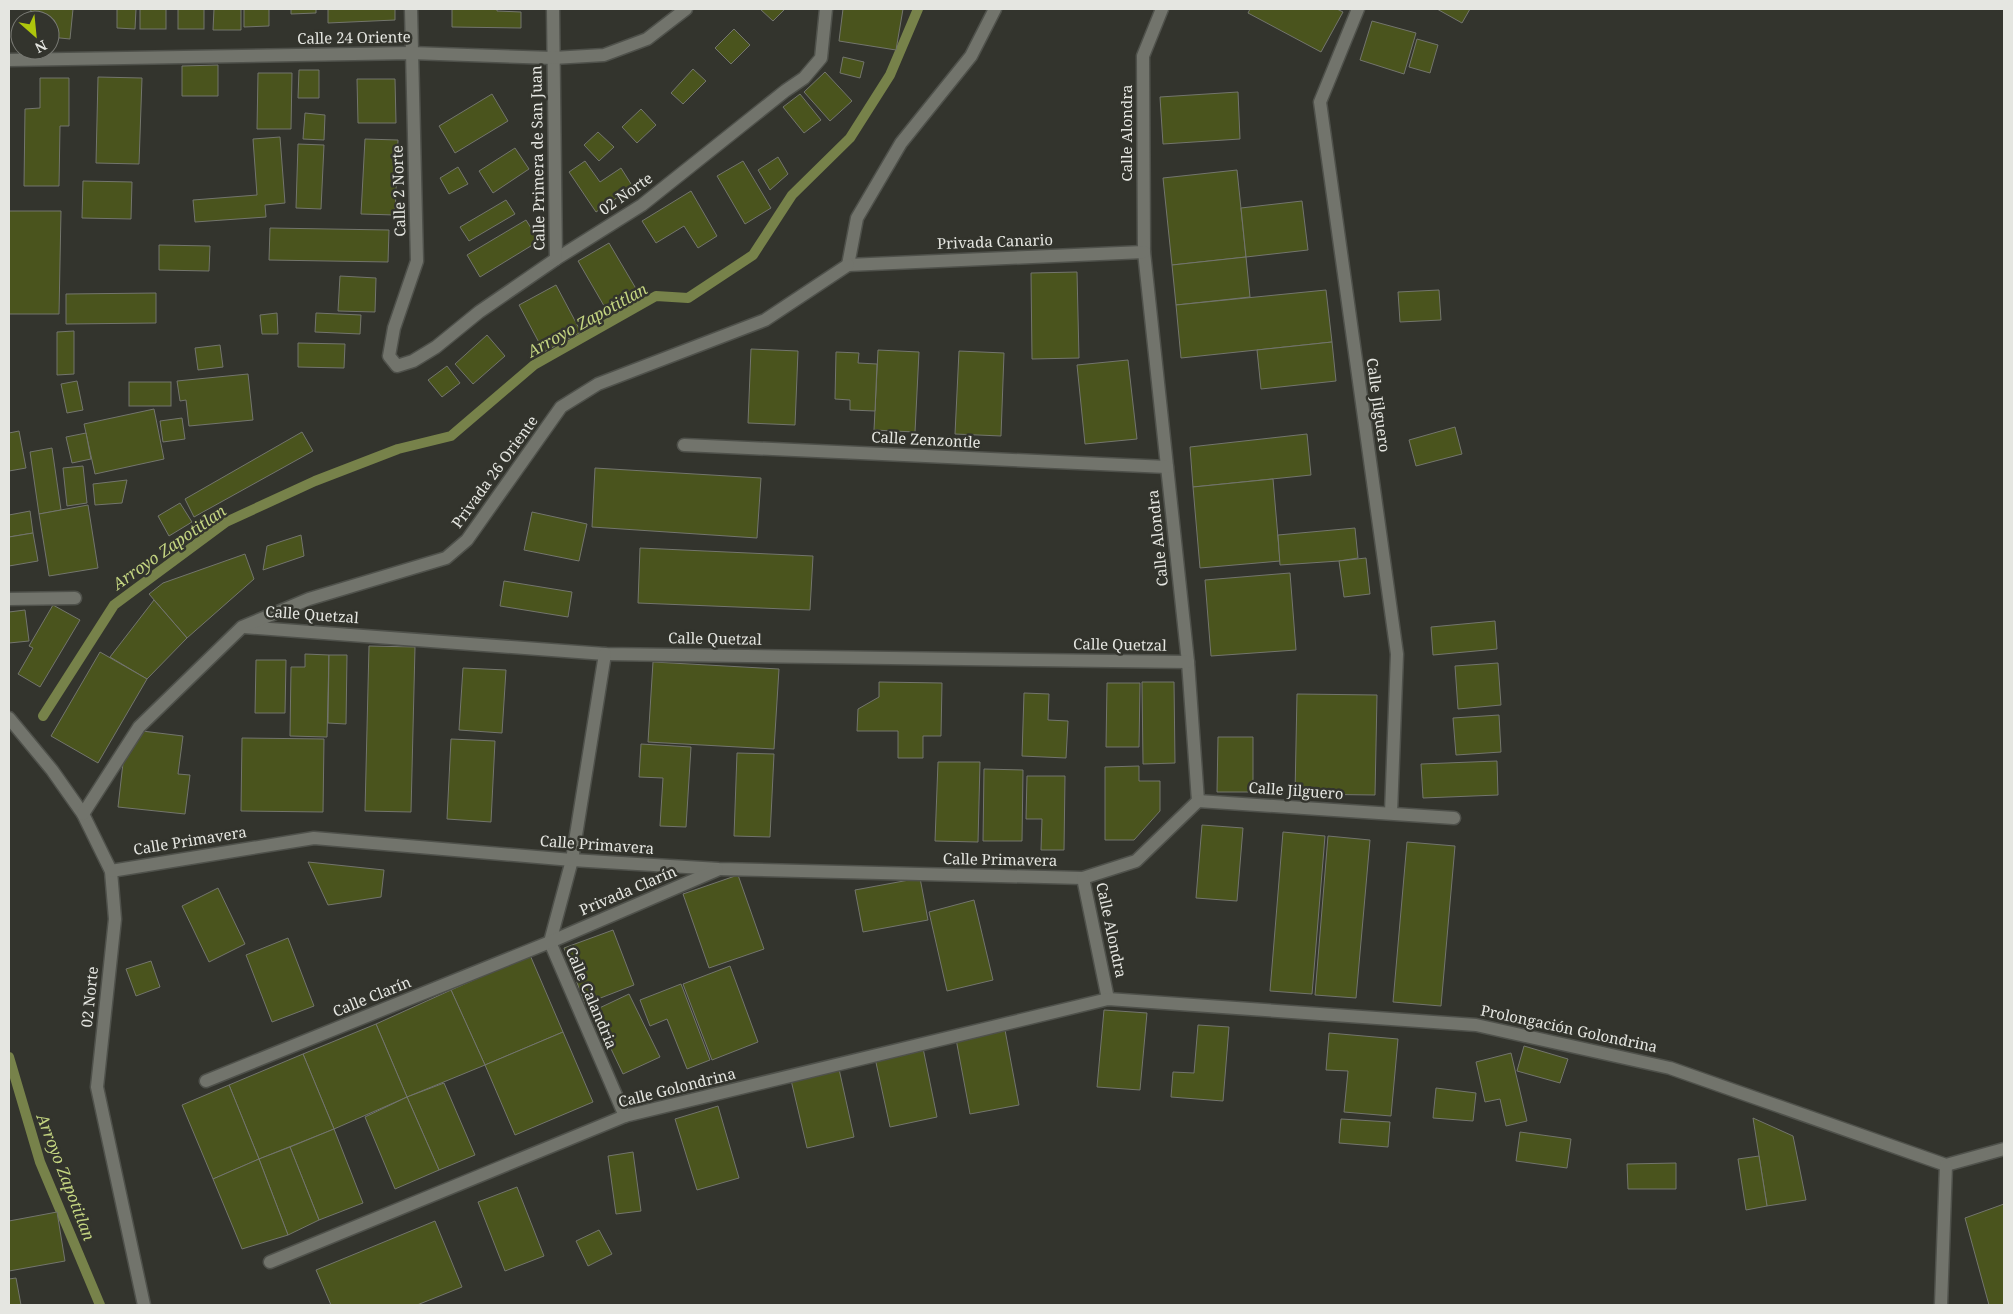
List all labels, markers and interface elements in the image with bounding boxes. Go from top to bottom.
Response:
north arrow [10,10,60,60]
street label: Calle 24 Oriente [297,26,411,48]
text: N [32,36,50,58]
street label: Calle Primera de San Juan [525,65,549,251]
street label: Calle Alondra [1116,85,1136,181]
street label: Calle 2 Norte [386,145,410,237]
street label: 02 Norte [595,167,656,219]
street label: Privada Canario [937,229,1053,253]
water label: Arroyo Zapotitlan [522,278,651,363]
street label: Calle Jilguero [1362,356,1396,453]
street label: Privada 26 Oriente [447,411,542,532]
street label: Calle Zenzontle [871,426,981,452]
street label: Calle Alondra [1142,489,1172,587]
water label: Arroyo Zapotitlan [107,499,231,595]
street label: Calle Quetzal [265,601,360,627]
street label: Calle Quetzal [668,627,762,649]
street label: Calle Quetzal [1073,633,1167,655]
street label: Calle Jilguero [1248,777,1344,803]
street label: Calle Primavera [132,821,248,859]
street label: Calle Primavera [539,830,655,858]
street label: Calle Primavera [943,848,1057,870]
street label: Privada Clarín [576,861,679,919]
street label: Calle Alondra [1092,880,1132,979]
street label: Calle Calandria [561,944,622,1052]
street label: 02 Norte [76,965,102,1028]
street label: Calle Clarín [330,971,414,1021]
street label: Prolongación Golondrina [1479,1000,1659,1057]
street label: Calle Golondrina [616,1063,738,1111]
water label: Arroyo Zapotitlan [31,1109,100,1244]

